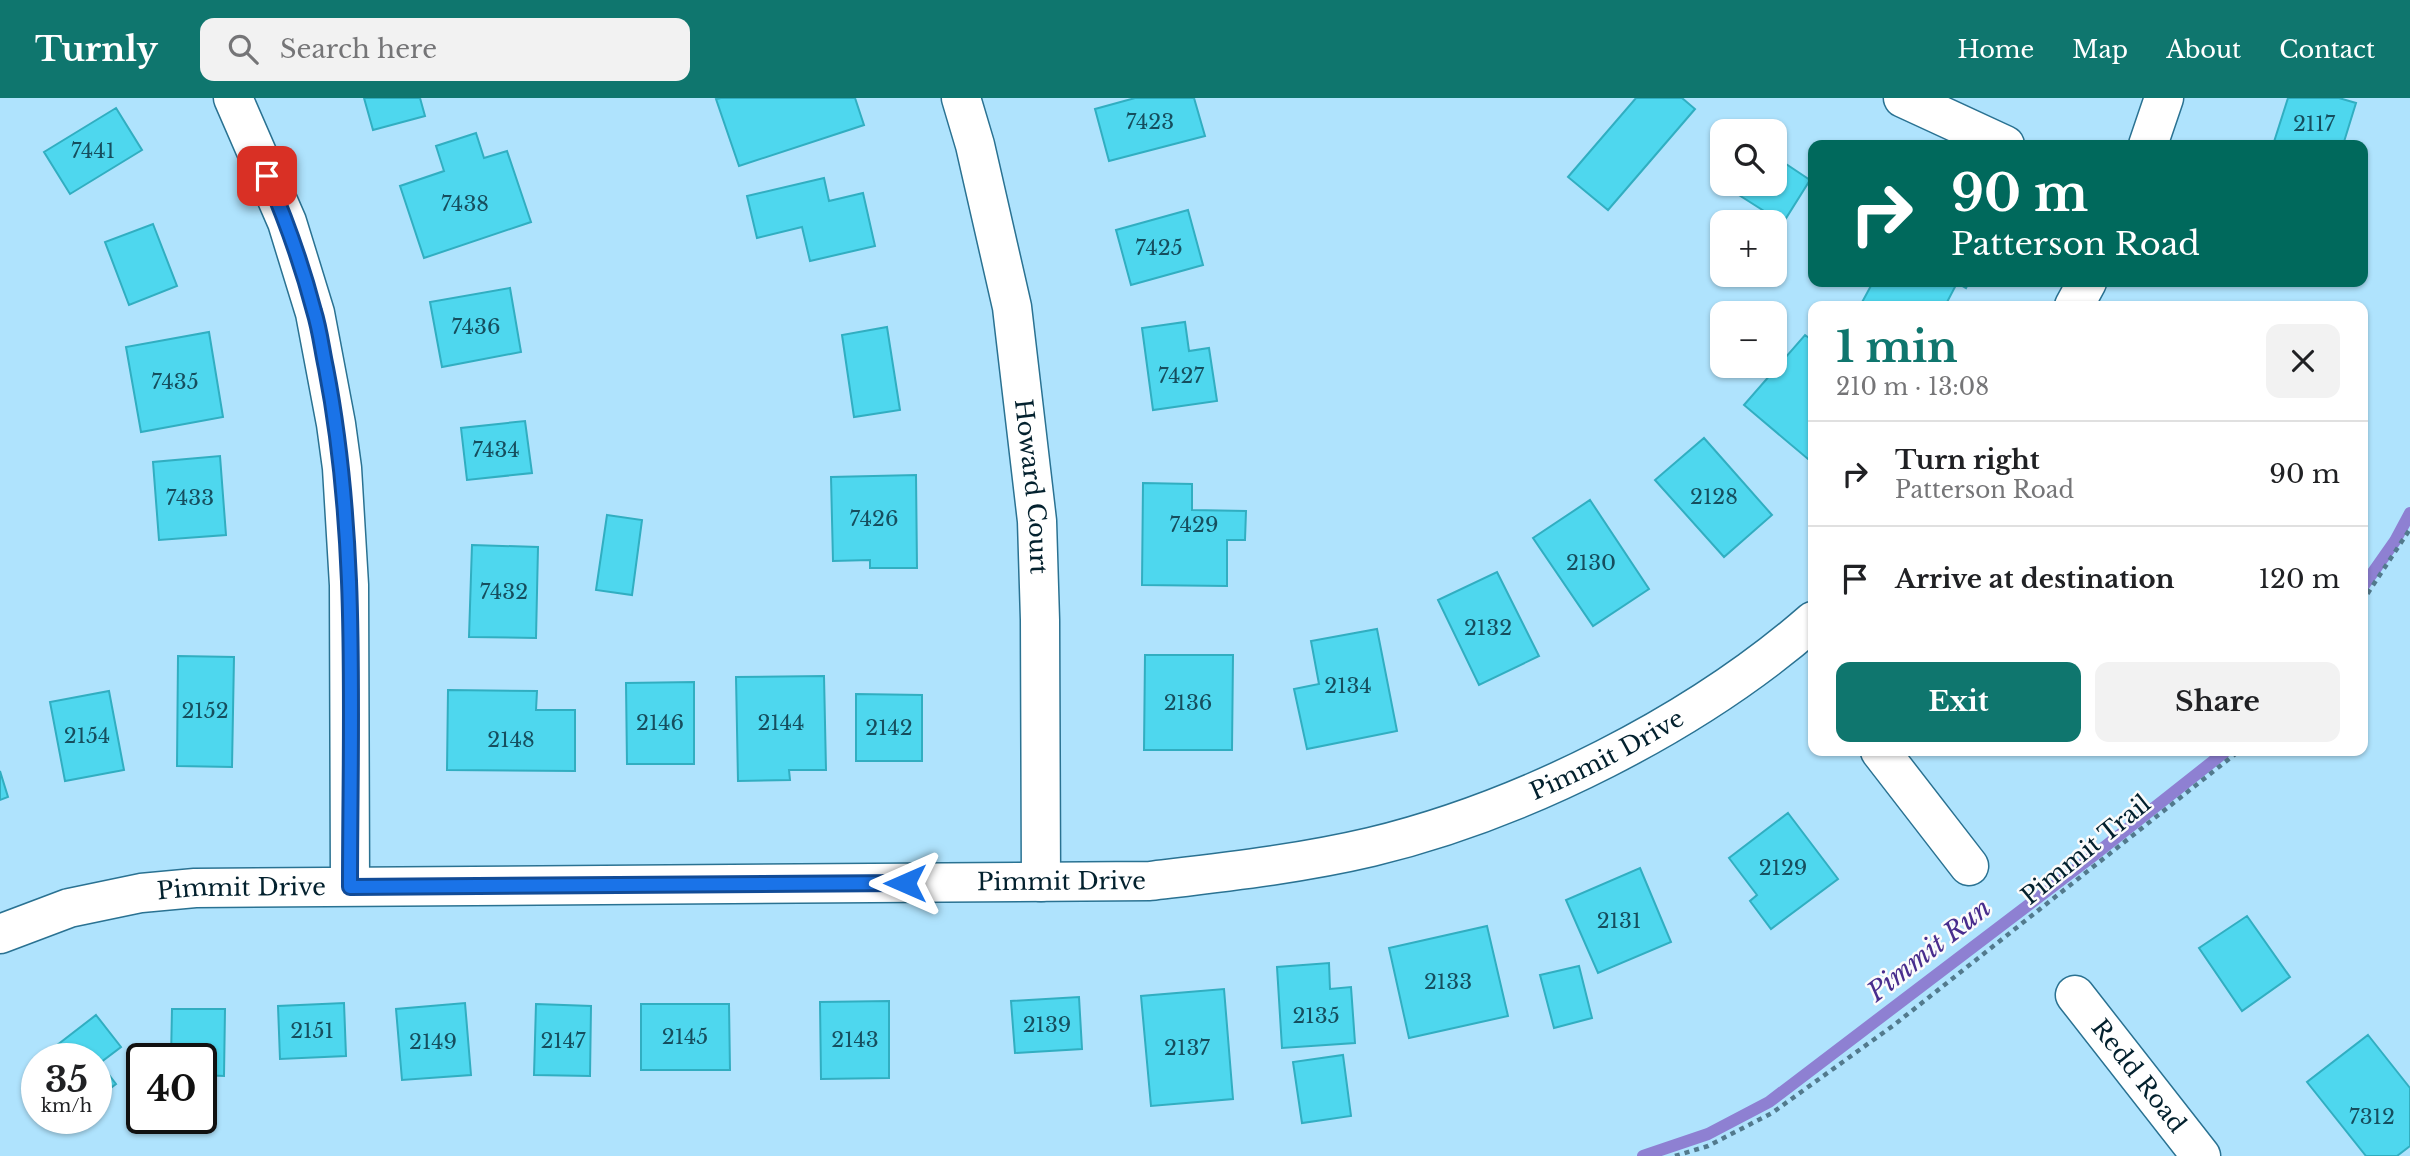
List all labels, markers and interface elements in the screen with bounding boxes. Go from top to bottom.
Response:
search box [200,18,690,81]
text: Turnly [35,29,158,70]
icon: search [224,30,262,68]
text: Search here [280,33,437,65]
text: Home [1958,35,2034,64]
text: Map [2072,35,2128,64]
text: About [2166,35,2241,64]
text: Contact [2279,35,2375,64]
house number: 7423 [1126,109,1174,135]
house number: 2117 [2293,111,2336,137]
map controls [1710,119,1787,378]
button: search [1710,119,1787,196]
house number: 7441 [71,138,115,164]
pin [237,146,297,206]
icon: arrive [248,157,286,195]
text: 90 m [1951,163,2088,224]
icon: right [1836,168,1927,259]
house number: 7438 [441,191,489,217]
button: + [1710,210,1787,287]
text: Patterson Road [1951,224,2200,264]
house number: 7425 [1135,235,1183,261]
button: − [1710,301,1787,378]
house number: 7436 [452,314,500,340]
text: 1 min [1836,321,1958,373]
button: close [2266,324,2340,398]
house number: 7427 [1158,363,1204,389]
house number: 7435 [151,369,199,395]
text: 210 m · 13:08 [1836,373,1989,401]
street label: Howard Court [1009,397,1054,575]
house number: 7434 [472,437,520,463]
text: Turn right [1895,444,2040,476]
icon: right [1836,455,1874,493]
text: 90 m [2269,458,2340,490]
text: Patterson Road [1895,476,2074,504]
house number: 2128 [1690,484,1738,510]
house number: 7433 [166,485,214,511]
house number: 7426 [850,506,898,532]
house number: 7429 [1170,512,1218,538]
house number: 2130 [1566,550,1616,576]
icon: arrive [1836,560,1874,598]
text: Arrive at destination [1895,563,2175,595]
text: 120 m [2258,563,2340,595]
house number: 7432 [480,579,528,605]
house number: 2132 [1464,615,1512,641]
button: Exit [1836,662,2081,742]
button: Share [2095,662,2340,742]
house number: 2134 [1324,673,1372,699]
house number: 2136 [1164,690,1212,716]
house number: 2152 [181,698,229,724]
street label: Pimmit Drive [1525,703,1689,806]
house number: 2146 [636,710,684,736]
house number: 2144 [758,710,804,736]
house number: 2142 [865,715,913,741]
house number: 2154 [64,723,110,749]
house number: 2148 [487,727,535,753]
street label: Pimmit Trail [2015,789,2156,911]
position arrow [868,846,942,920]
house number: 2129 [1759,855,1807,881]
street label: Pimmit Drive [977,866,1146,896]
street label: Pimmit Drive [156,872,326,905]
water label: Pimmit Run [1860,892,1997,1009]
house number: 2131 [1597,908,1641,934]
house number: 2133 [1424,969,1472,995]
house number: 2135 [1292,1003,1340,1029]
house number: 2139 [1023,1012,1071,1038]
street label: Redd Road [2086,1013,2192,1138]
house number: 2151 [290,1018,334,1044]
house number: 2145 [662,1024,708,1050]
house number: 2143 [831,1027,879,1053]
house number: 2147 [540,1028,586,1054]
house number: 2149 [409,1029,457,1055]
house number: 2137 [1164,1035,1210,1061]
speed limit sign: 40 [126,1043,217,1134]
text: 35 [45,1058,88,1101]
text: km/h [41,1095,92,1117]
house number: 7312 [2349,1104,2395,1130]

